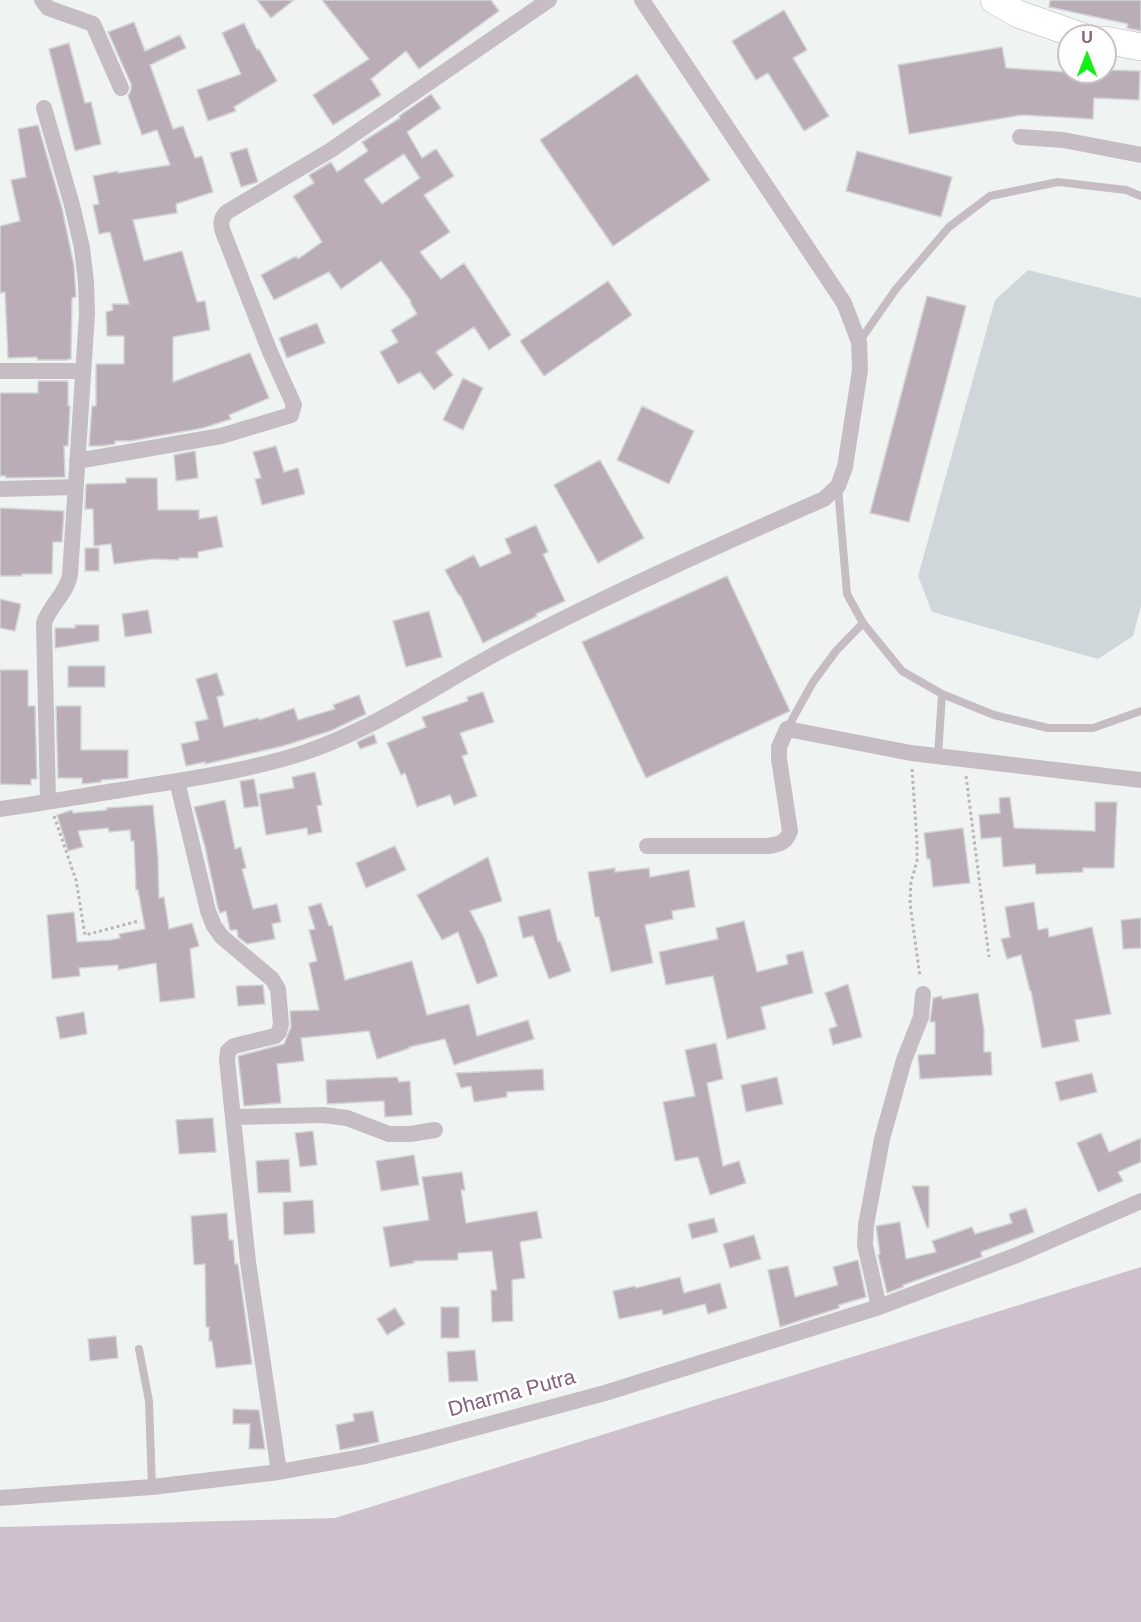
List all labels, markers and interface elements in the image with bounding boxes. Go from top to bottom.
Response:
north arrow [1057,24,1117,84]
text: U [1081,29,1093,46]
street label: Dharma Putra [446,1365,578,1423]

